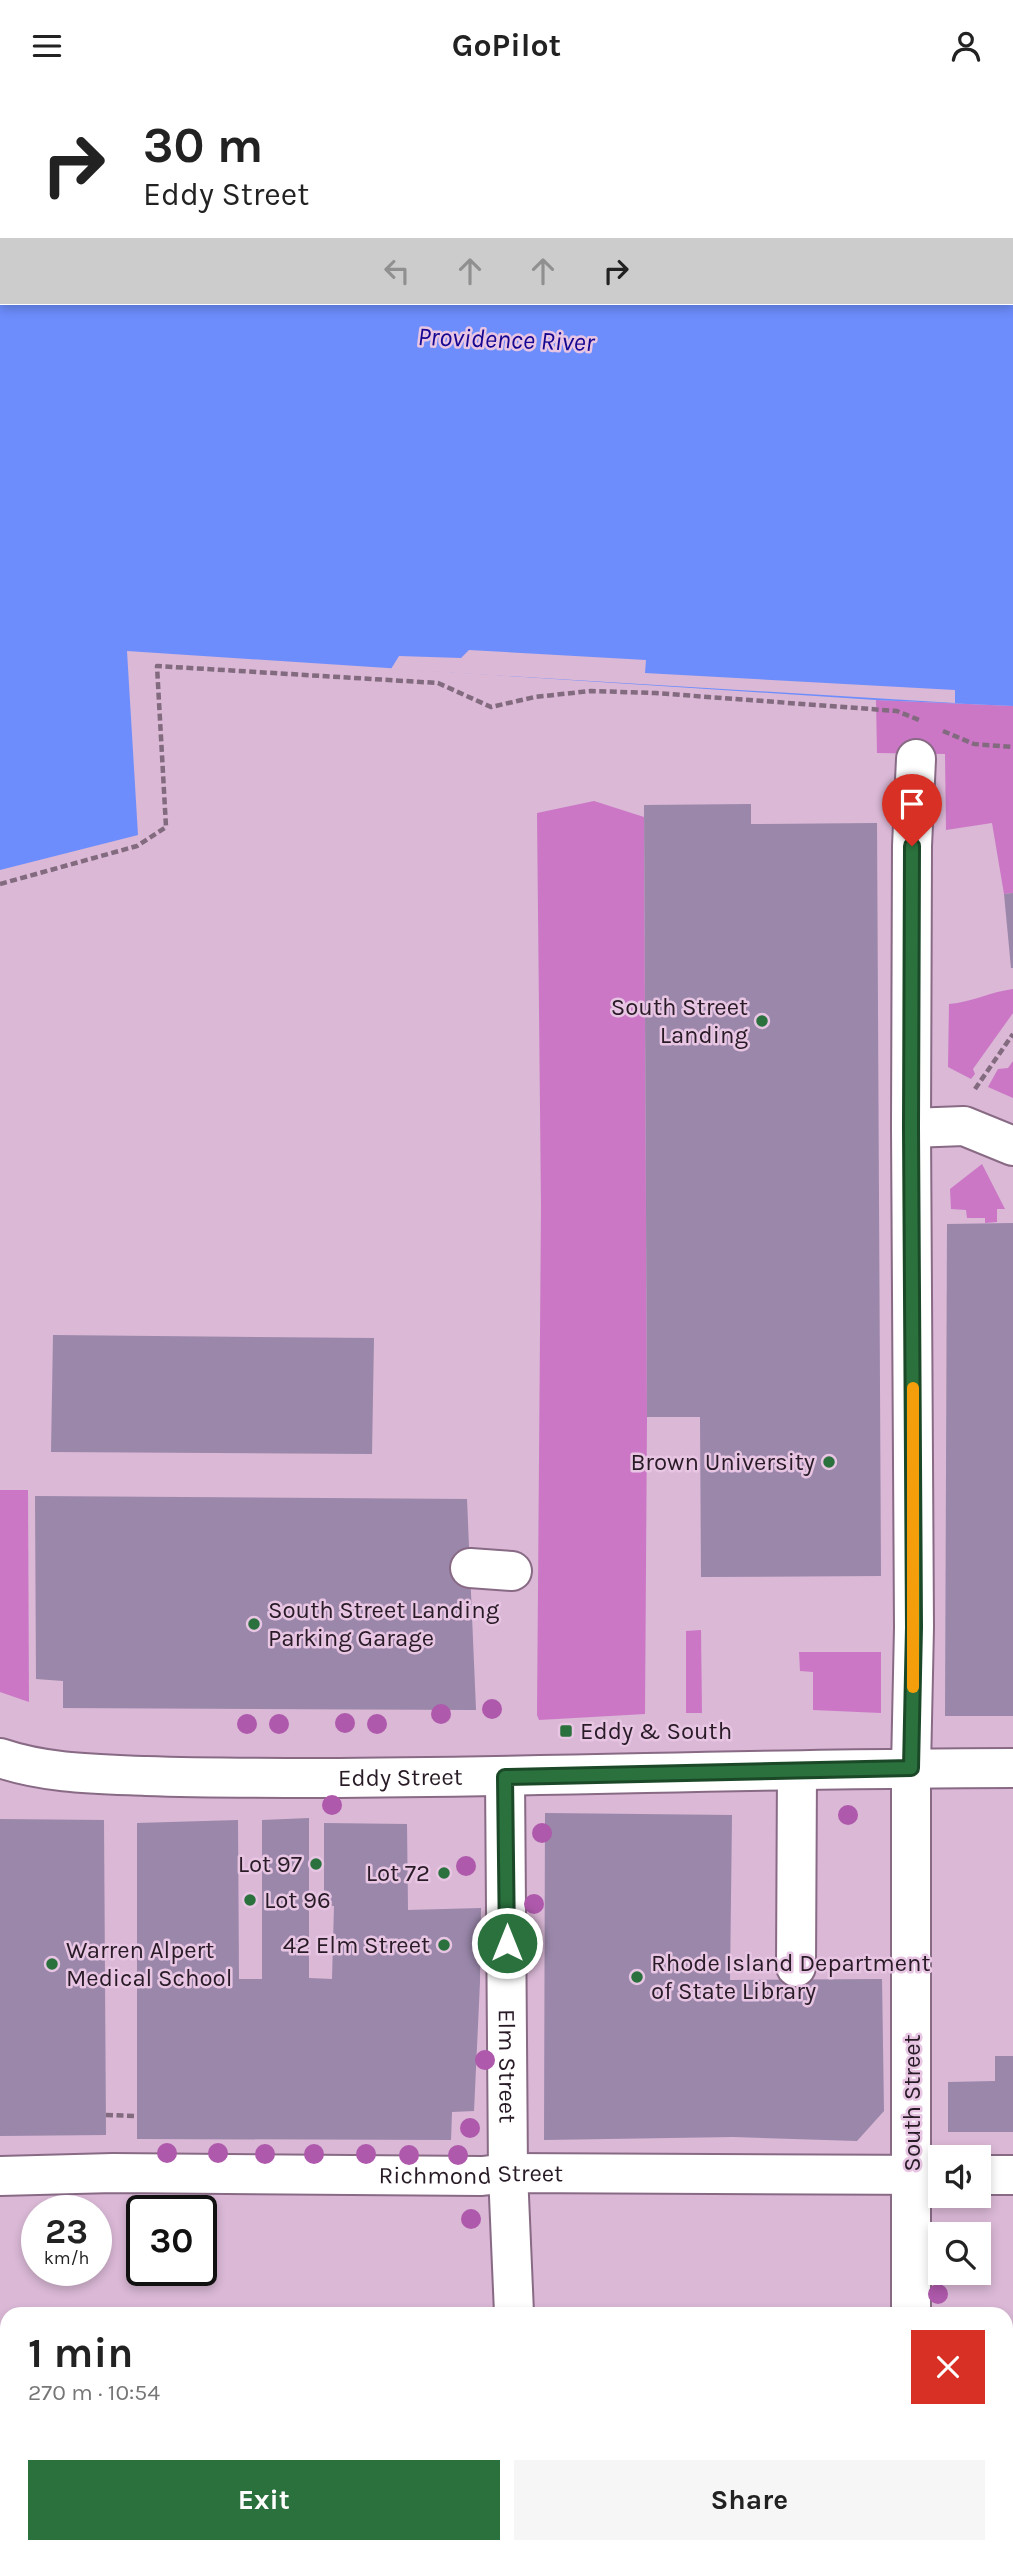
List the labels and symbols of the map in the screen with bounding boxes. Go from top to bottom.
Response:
water label: Providence River [417,321,596,358]
pin [882,774,942,846]
place label: South Street Landing [611,993,748,1049]
marker: South Street Landing [754,1013,770,1029]
place label: Brown University [630,1448,815,1476]
marker: Brown University [821,1454,837,1470]
place label: South Street Landing Parking Garage [268,1596,500,1652]
marker: South Street Landing Parking Garage [246,1616,262,1632]
place label: Eddy & South [580,1717,732,1745]
marker: Eddy & South [558,1723,574,1739]
street label: Eddy Street [338,1763,463,1792]
place label: Lot 97 [238,1850,302,1878]
marker: Lot 97 [308,1856,324,1872]
place label: Lot 72 [366,1859,430,1887]
marker: Lot 72 [436,1865,452,1881]
place label: Lot 96 [264,1886,331,1914]
marker: Lot 96 [242,1892,258,1908]
position arrow [470,1906,544,1980]
place label: 42 Elm Street [283,1931,430,1959]
place label: Warren Alpert Medical School [66,1936,232,1992]
marker: 42 Elm Street [436,1937,452,1953]
place label: Rhode Island Department of State Library [651,1949,931,2005]
marker: Warren Alpert Medical School [44,1956,60,1972]
marker: Rhode Island Department of State Library [629,1969,645,1985]
street label: Elm Street [493,2009,522,2123]
street label: South Street [898,2034,926,2172]
street label: Richmond Street [379,2159,563,2190]
speed limit sign: 30 [126,2195,217,2286]

